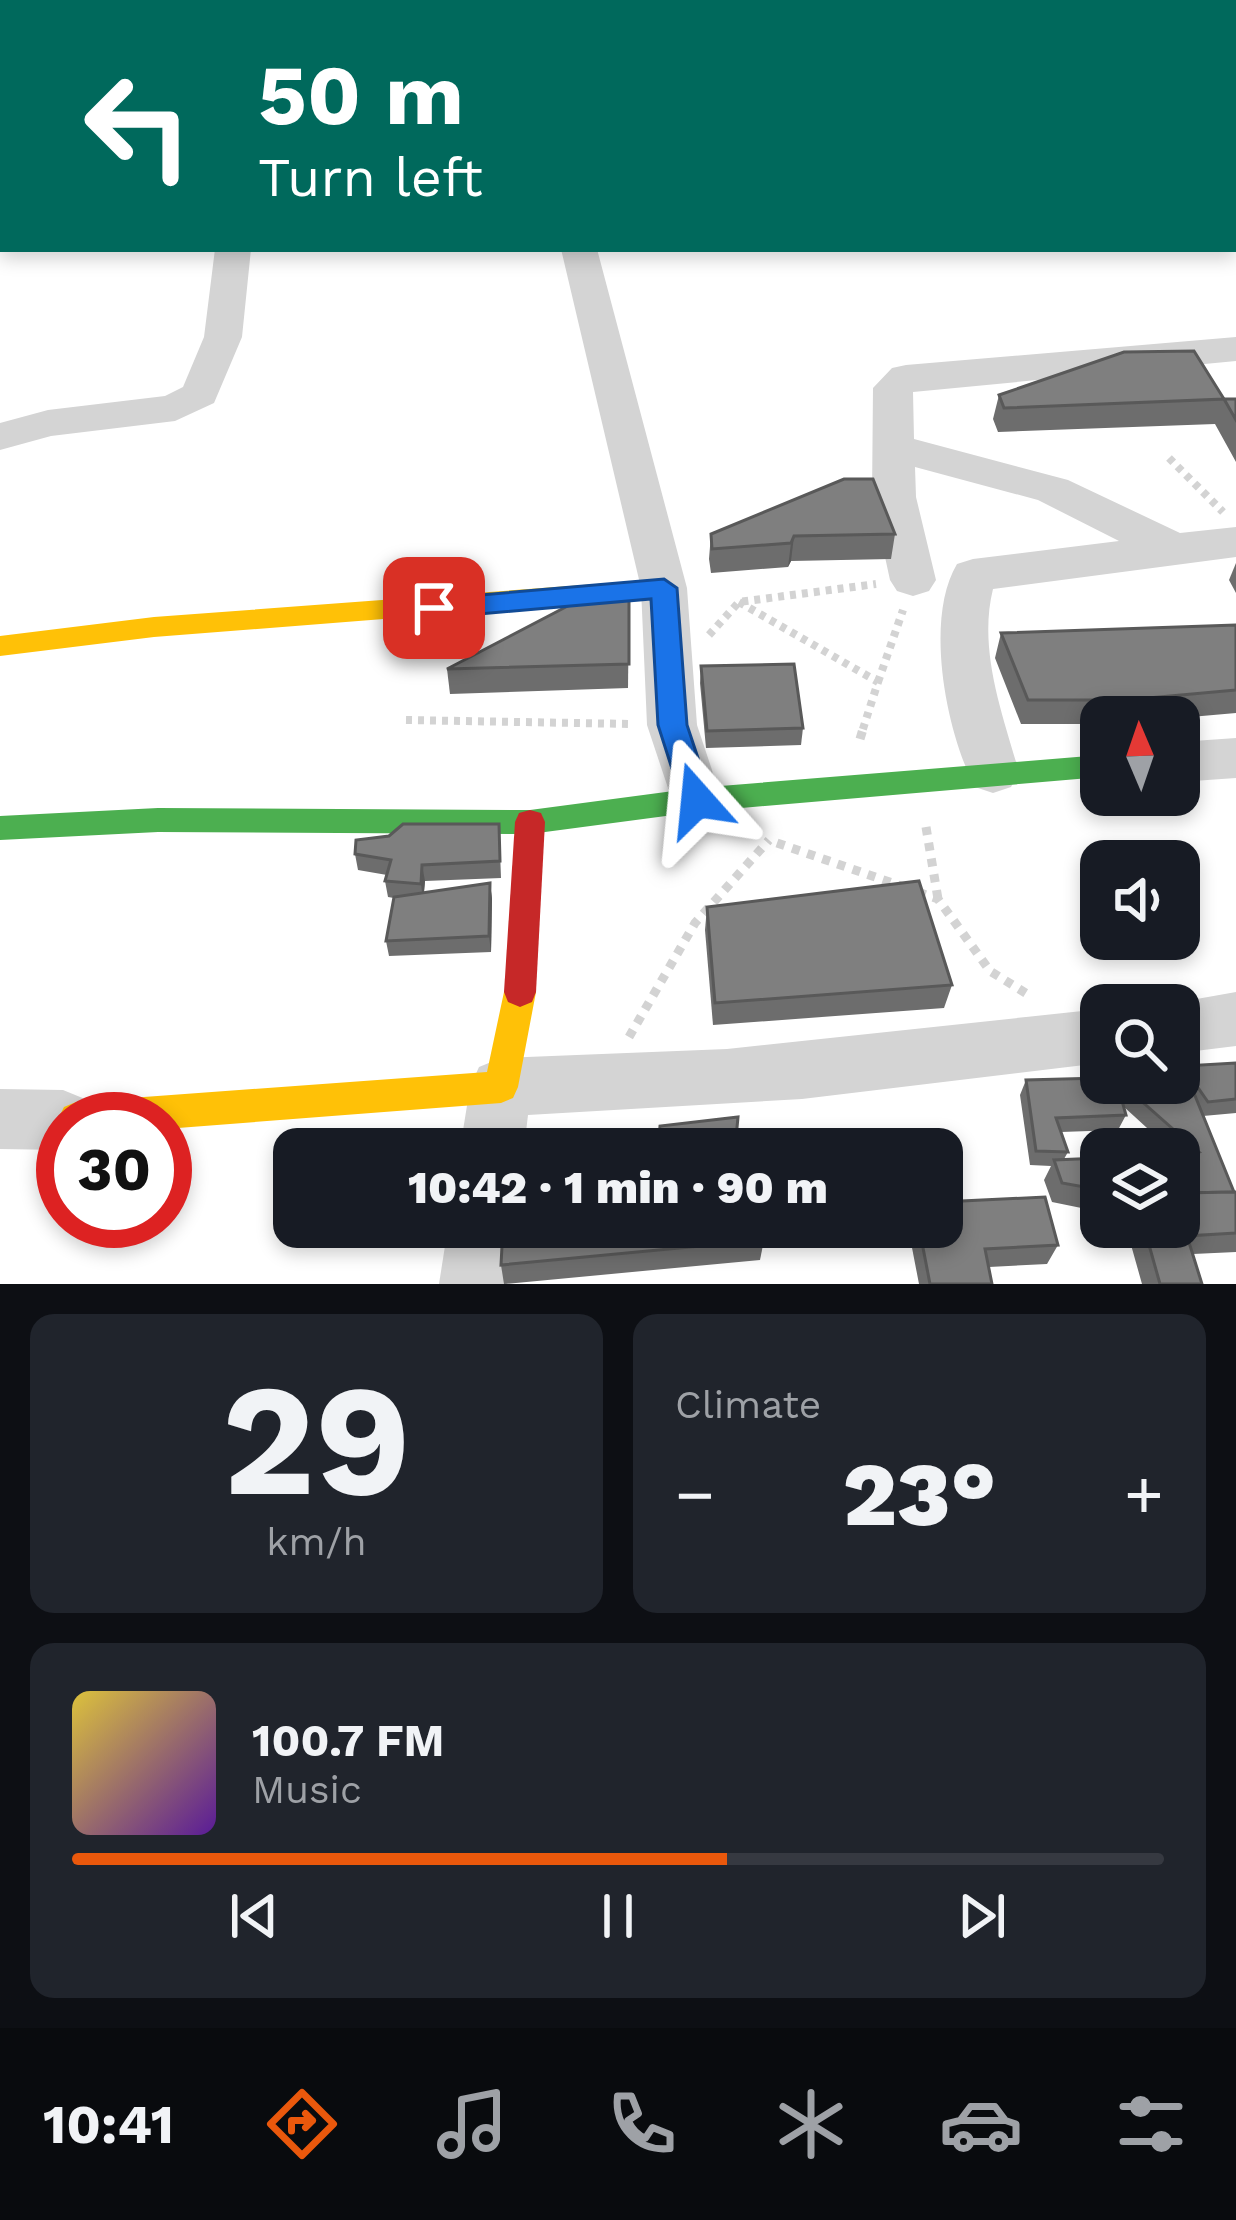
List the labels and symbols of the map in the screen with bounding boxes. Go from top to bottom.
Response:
pin [383,557,485,659]
north arrow [1080,696,1200,816]
position arrow [634,737,760,863]
speed limit sign: 30 [36,1092,192,1248]

